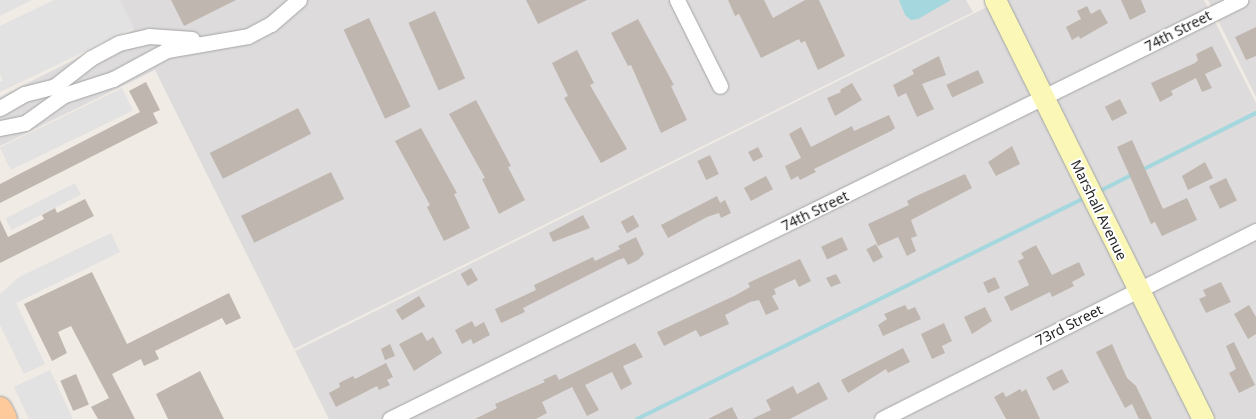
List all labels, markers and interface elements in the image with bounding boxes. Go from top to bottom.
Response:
street label: 74th Street [1142,7,1214,55]
street label: Marshall Avenue [1067,157,1131,263]
street label: 74th Street [779,188,851,234]
street label: 73rd Street [1033,301,1105,349]

